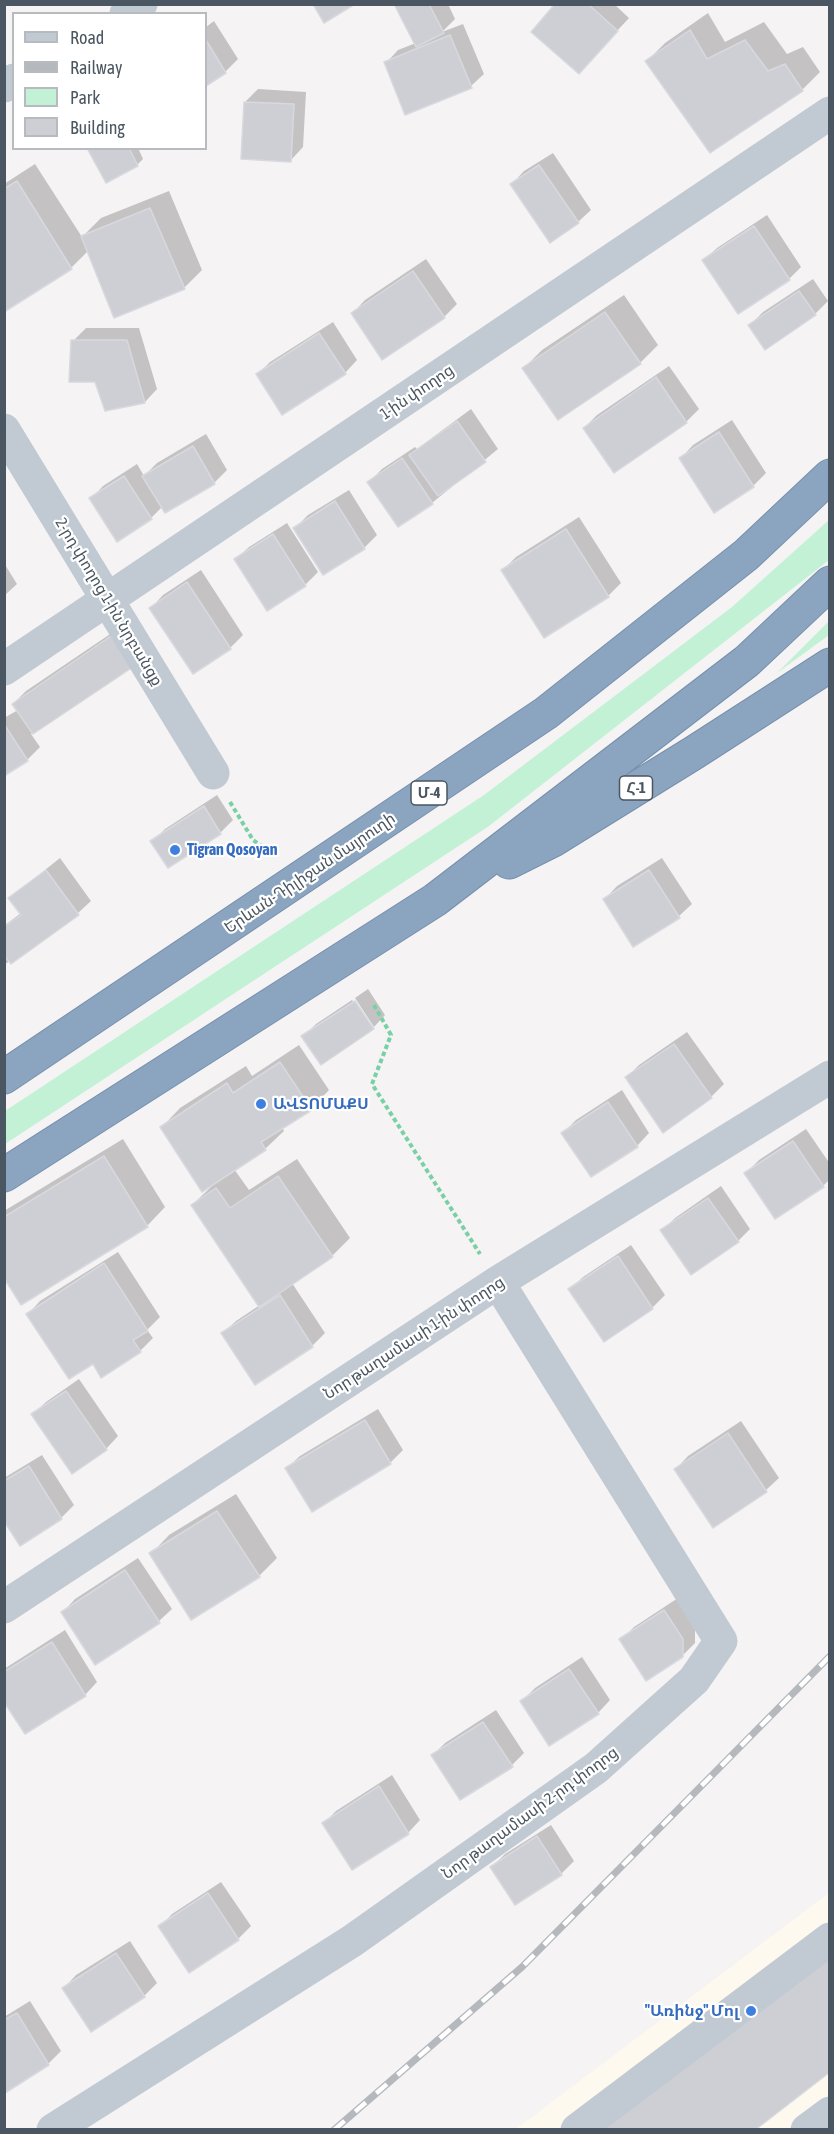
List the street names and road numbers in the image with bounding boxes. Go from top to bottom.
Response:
street label: 1-ին փողոց [376,360,458,424]
street label: 2-րդ փողոց 1-ին նրբանցք [51,514,167,690]
road number: Հ-1 [620,776,652,800]
road number: Մ-4 [411,781,447,805]
street label: Երևան-Դիլիջան մայրուղի [221,809,399,937]
street label: Նոր թաղամասի 1-ին փողոց [320,1272,508,1404]
street label: Նոր թաղամասի 2-րդ փողոց [438,1743,622,1883]

